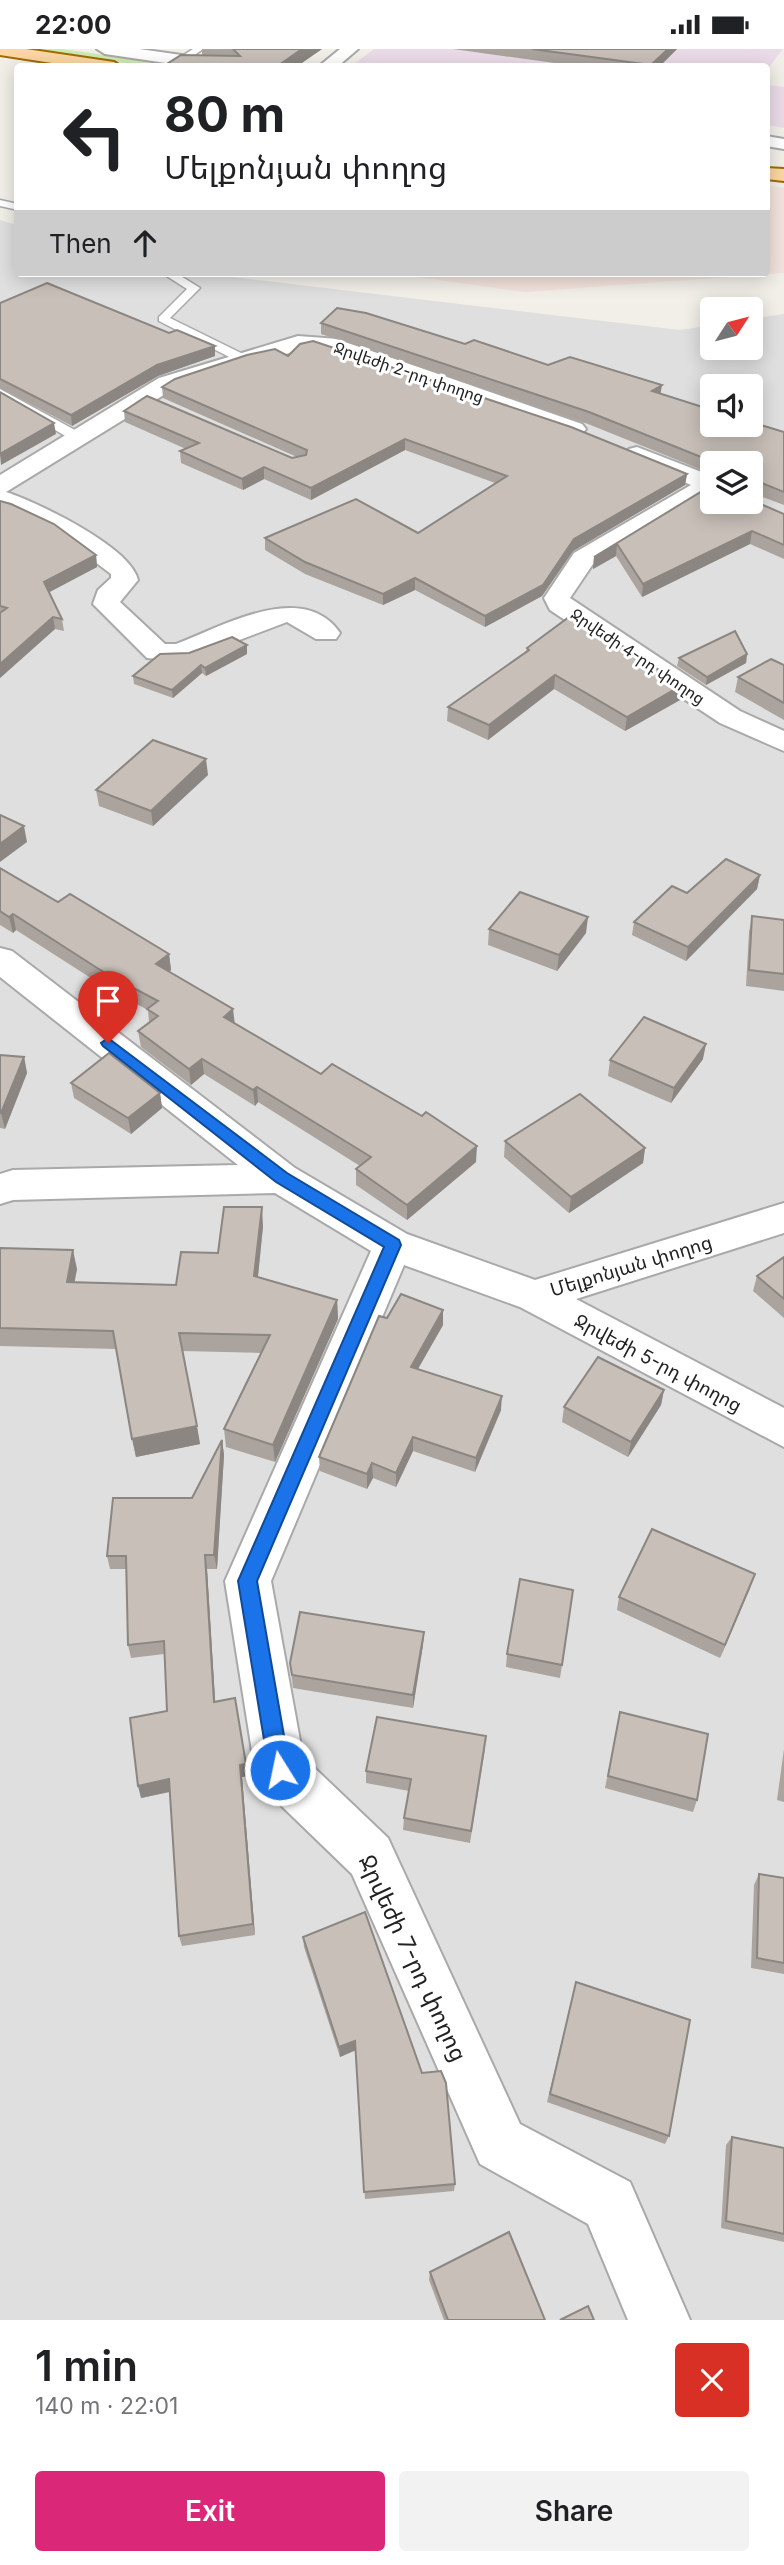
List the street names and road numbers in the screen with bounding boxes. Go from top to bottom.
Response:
street label: Ջրվեժի 2-րդ փողոց [332,337,486,407]
street label: Ջրվեժի 4-րդ փողոց [567,604,709,708]
street label: Մելքոնյան փողոց [547,1230,715,1302]
street label: Ջրվեժի 5-րդ փողոց [570,1309,746,1417]
street label: Ջրվեժի 7-րդ փողոց [353,1850,473,2066]

